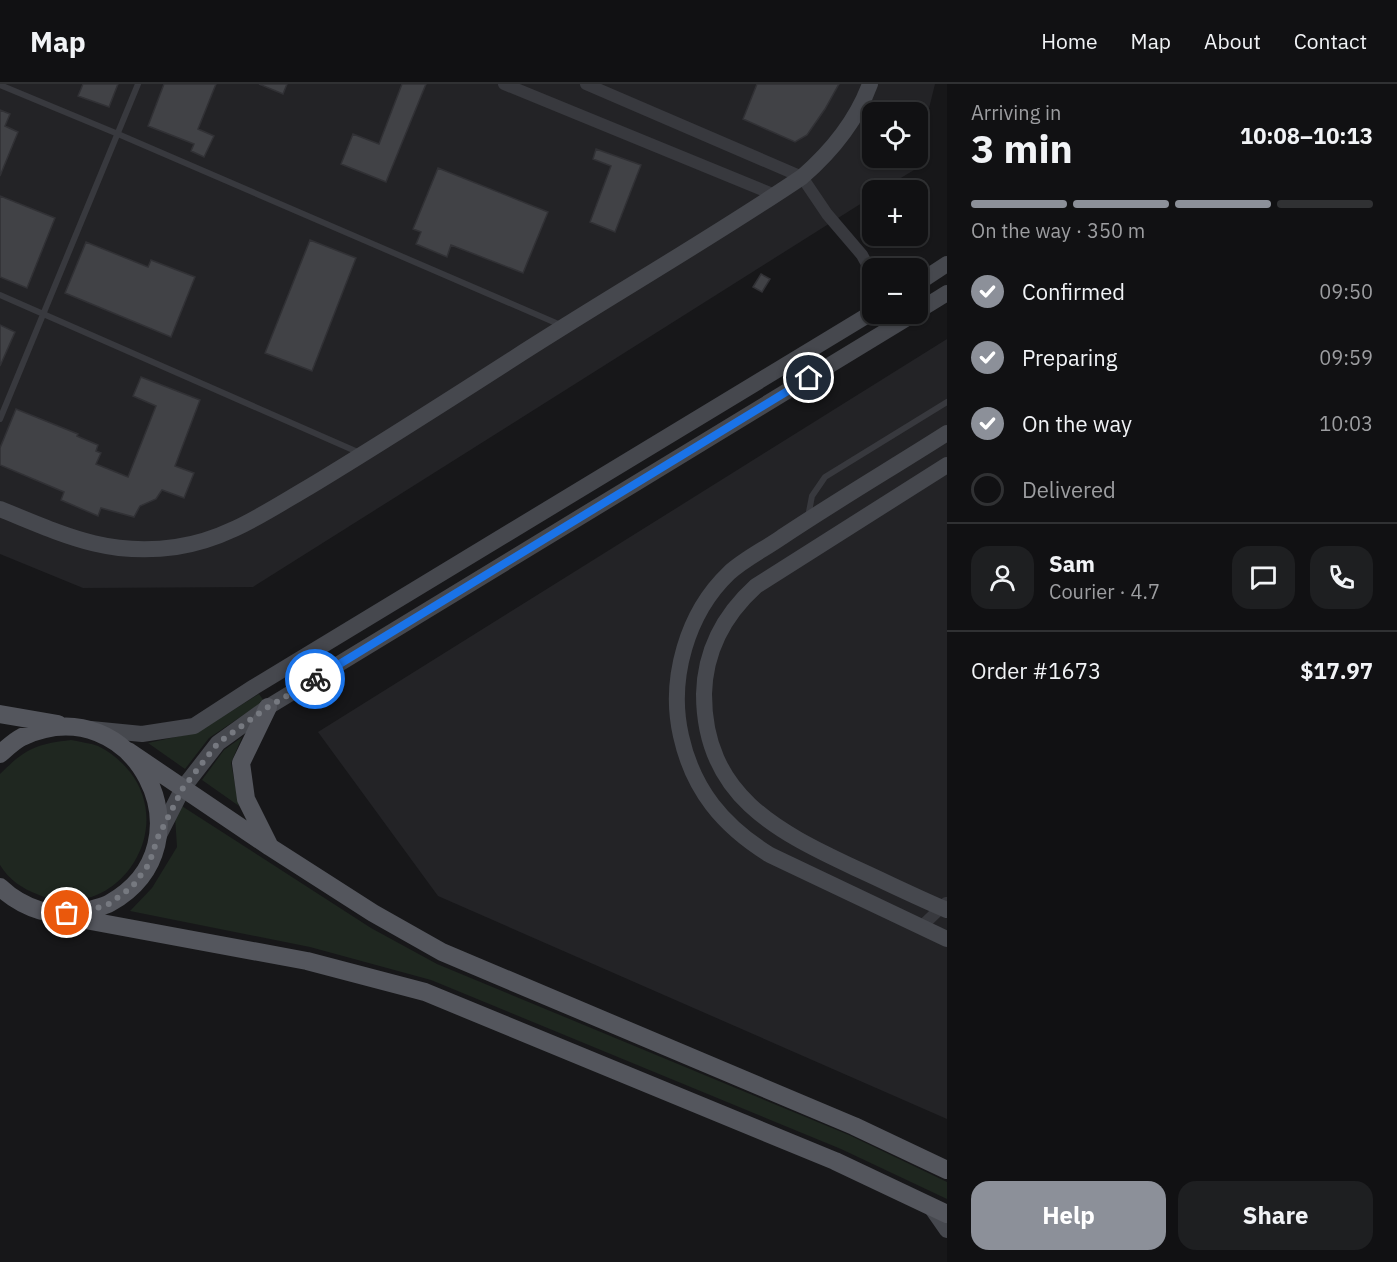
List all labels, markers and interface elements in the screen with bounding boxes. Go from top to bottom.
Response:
text: Map [30,23,86,60]
text: Home [1041,27,1098,55]
text: Map [1131,27,1171,55]
text: About [1204,27,1261,55]
text: Contact [1294,27,1367,55]
text: Arriving in [971,99,1061,126]
map controls [862,102,928,324]
button: locate [862,102,928,168]
text: 10:08–10:13 [1240,121,1373,150]
text: 3 min [971,123,1073,174]
button: + [862,180,928,246]
text: On the way · 350 m [971,217,1145,244]
button: − [862,258,928,324]
icon: check [971,275,1004,308]
text: Confirmed [1022,277,1125,306]
text: 09:50 [1319,278,1373,305]
icon: check [971,341,1004,374]
text: Preparing [1022,343,1117,372]
text: 09:59 [1319,344,1373,371]
pin [783,352,834,403]
icon: home [792,361,825,394]
icon: check [971,407,1004,440]
text: On the way [1022,409,1132,438]
text: 10:03 [1319,410,1373,437]
text: Delivered [1022,475,1116,504]
button: person [971,546,1034,609]
button: chat [1232,546,1295,609]
button: phone [1310,546,1373,609]
text: Sam [1049,549,1095,578]
text: Courier · 4.7 [1049,578,1160,605]
courier [285,649,345,709]
text: Order #1673 [971,656,1101,685]
text: $17.97 [1300,656,1373,685]
icon: bike [299,663,332,696]
pin [41,887,92,938]
icon: bag [50,896,83,929]
button: Help [971,1181,1166,1250]
button: Share [1178,1181,1373,1250]

